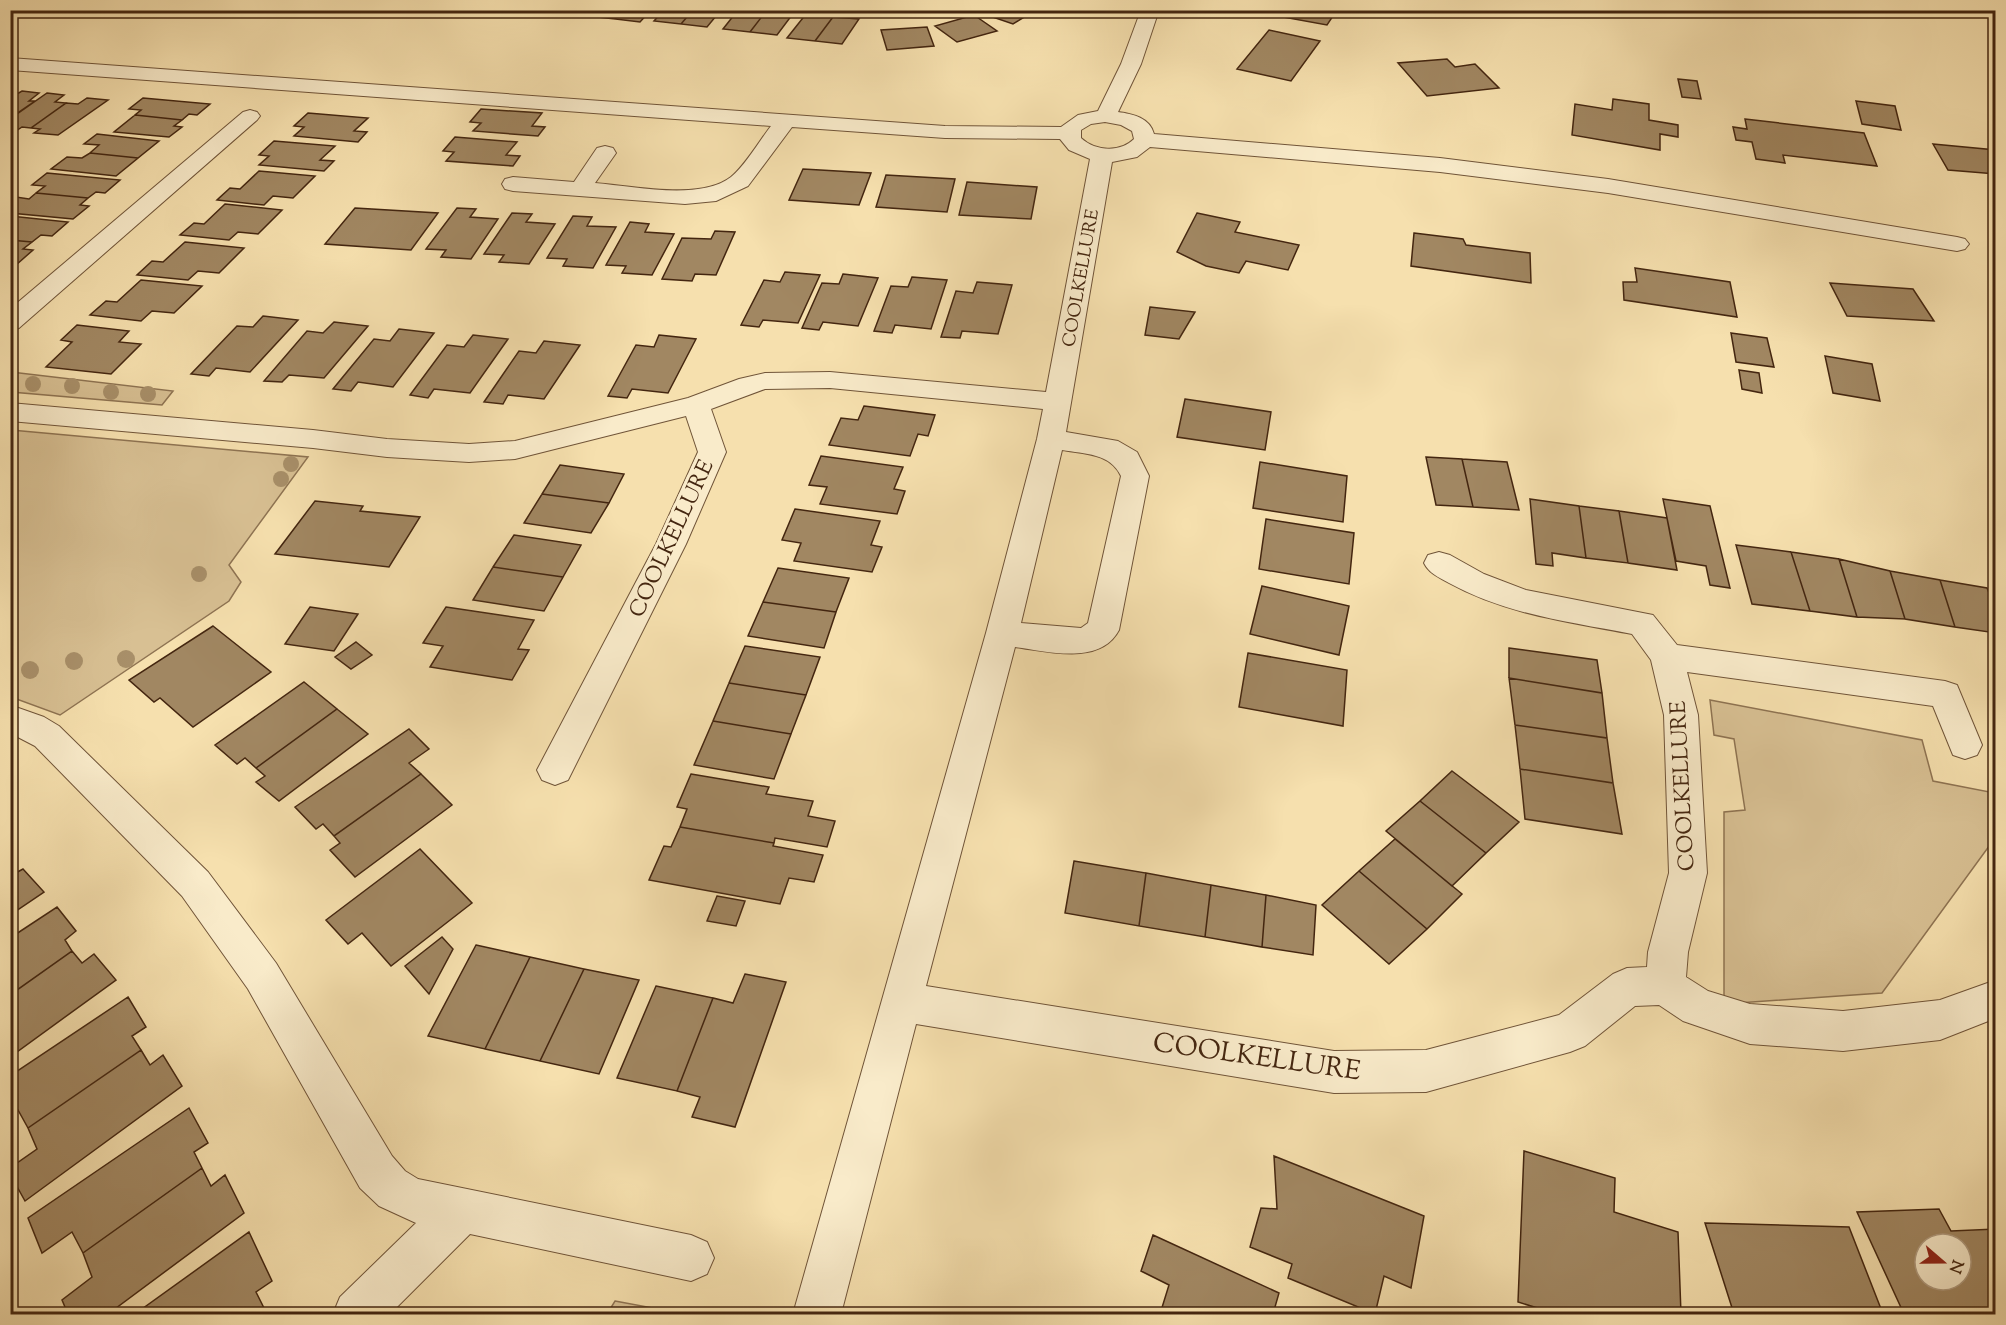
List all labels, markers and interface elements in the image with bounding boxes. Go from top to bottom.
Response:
street label: COOLKELLURE [1057,207,1107,349]
street label: COOLKELLURE [622,455,723,623]
street label: COOLKELLURE [1664,700,1704,872]
street label: COOLKELLURE [1150,1025,1363,1092]
north arrow [1913,1232,1973,1292]
text: N [1942,1256,1968,1276]

